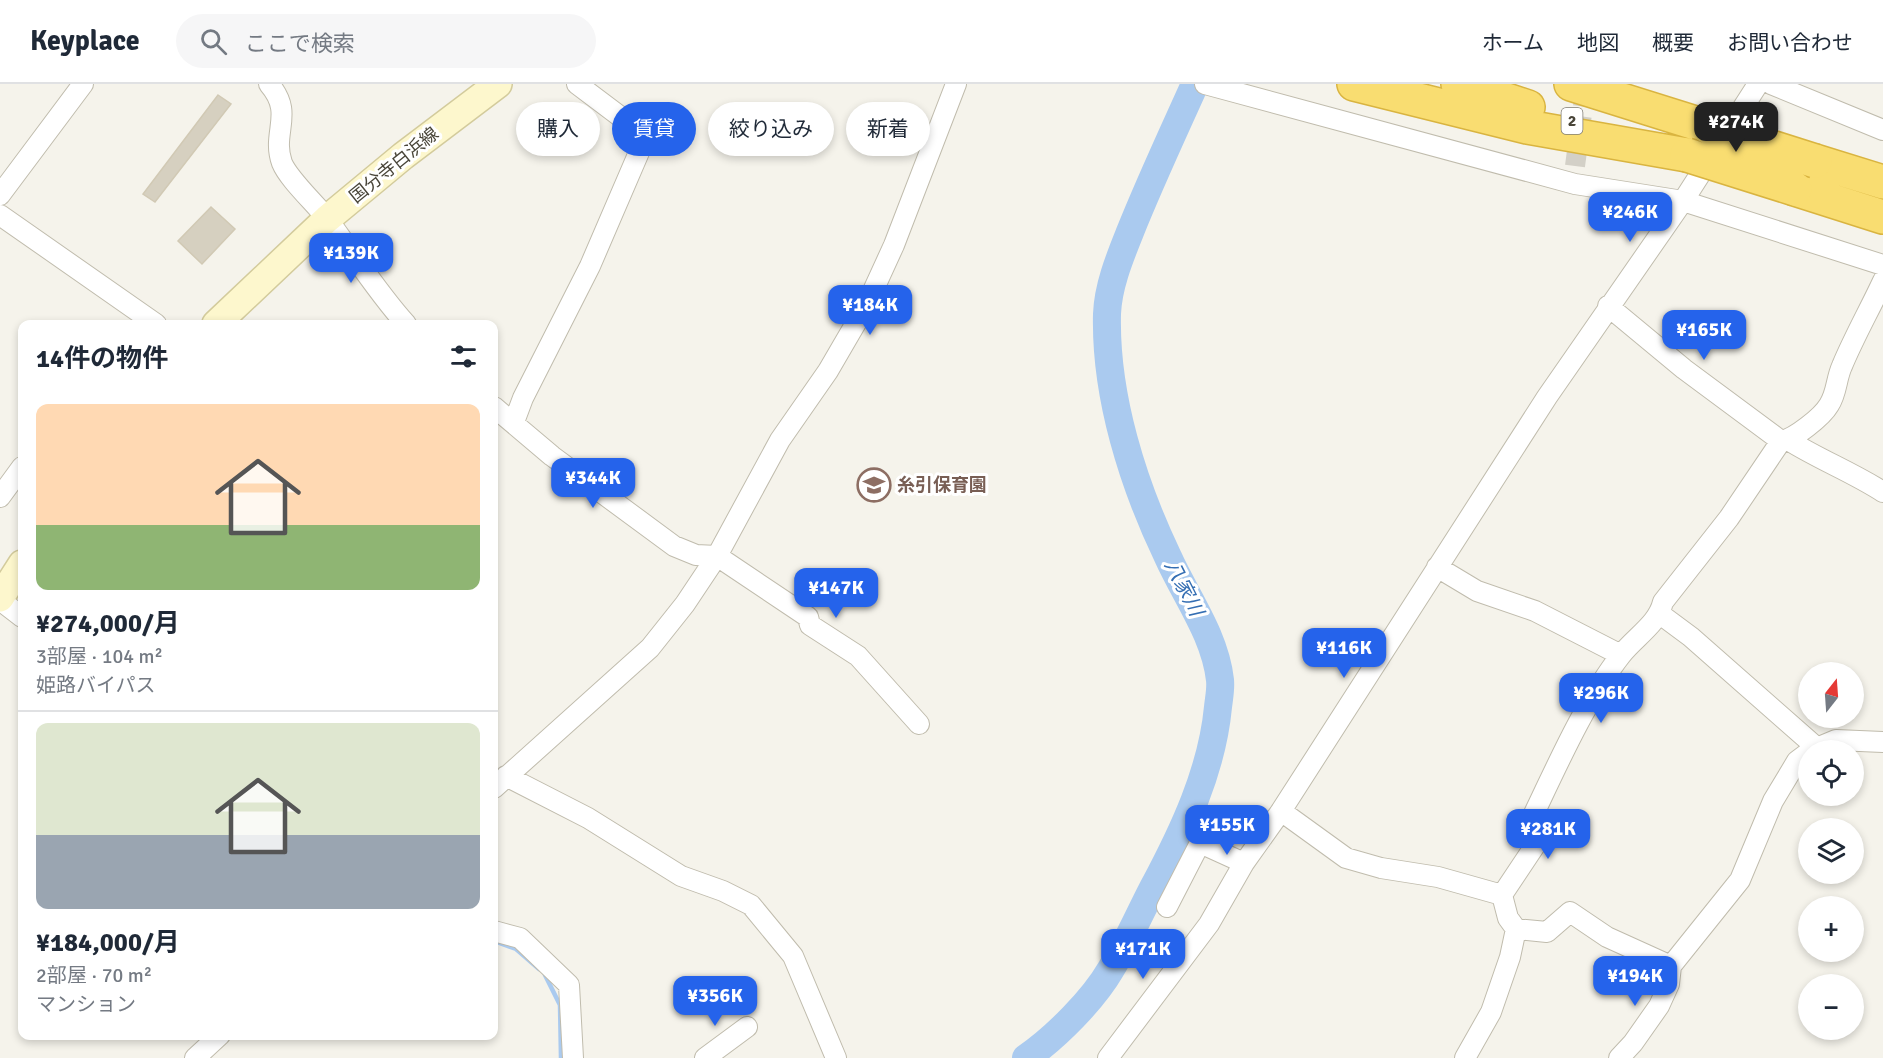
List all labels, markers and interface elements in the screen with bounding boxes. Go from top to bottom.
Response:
search box [176,14,596,68]
text: Keyplace [30,24,140,58]
icon: search [197,25,230,58]
text: ここで検索 [245,30,355,57]
text: ホーム [1482,30,1544,56]
text: 地図 [1577,30,1619,56]
text: 概要 [1652,30,1694,56]
text: お問い合わせ [1727,30,1853,56]
chip: 購入 [516,102,600,156]
chip: 賃貸 [612,102,696,156]
chip: 絞り込み [708,102,834,156]
chip: 新着 [846,102,930,156]
pin: ¥274K [1694,102,1778,153]
road number: 2 [1562,108,1582,134]
text: ¥274K [1708,109,1764,134]
street label: 国分寺白浜線 [345,122,443,208]
pin: ¥246K [1588,192,1672,243]
text: ¥246K [1602,199,1658,224]
pin: ¥139K [309,233,393,284]
text: ¥139K [323,240,379,265]
pin: ¥184K [828,285,912,336]
text: ¥184K [842,292,898,317]
pin: ¥165K [1662,310,1746,361]
text: ¥165K [1676,317,1732,342]
icon: filters [447,340,480,373]
text: 14件の物件 [36,343,168,375]
icon: home [204,443,312,551]
pin: ¥344K [551,458,635,509]
text: ¥344K [565,465,621,490]
school or university icon: 糸引保育園 [856,467,892,503]
place label: 糸引保育園 [897,474,987,496]
water label: 八家川 [1159,556,1210,622]
pin: ¥147K [794,568,878,619]
text: ¥147K [808,575,864,600]
text: ¥274,000/月 [36,608,180,640]
pin: ¥116K [1302,628,1386,679]
text: ¥116K [1316,635,1372,660]
text: 3部屋 · 104 m² [36,644,163,669]
north arrow [1798,662,1864,728]
map controls [1798,662,1864,1040]
text: 姫路バイパス [36,673,156,698]
pin: ¥296K [1559,673,1643,724]
text: ¥296K [1573,680,1629,705]
button: locate [1798,740,1864,806]
icon: home [204,762,312,870]
pin: ¥155K [1185,805,1269,856]
pin: ¥281K [1506,809,1590,860]
text: ¥155K [1199,812,1255,837]
text: ¥281K [1520,816,1576,841]
button: layers [1798,818,1864,884]
button: + [1798,896,1864,962]
text: ¥184,000/月 [36,927,180,959]
pin: ¥171K [1101,929,1185,980]
text: ¥171K [1115,936,1171,961]
pin: ¥194K [1593,956,1677,1007]
text: 2部屋 · 70 m² [36,963,152,988]
text: ¥194K [1607,963,1663,988]
button: − [1798,974,1864,1040]
pin: ¥356K [673,976,757,1027]
text: ¥356K [687,983,743,1008]
text: マンション [36,992,136,1017]

